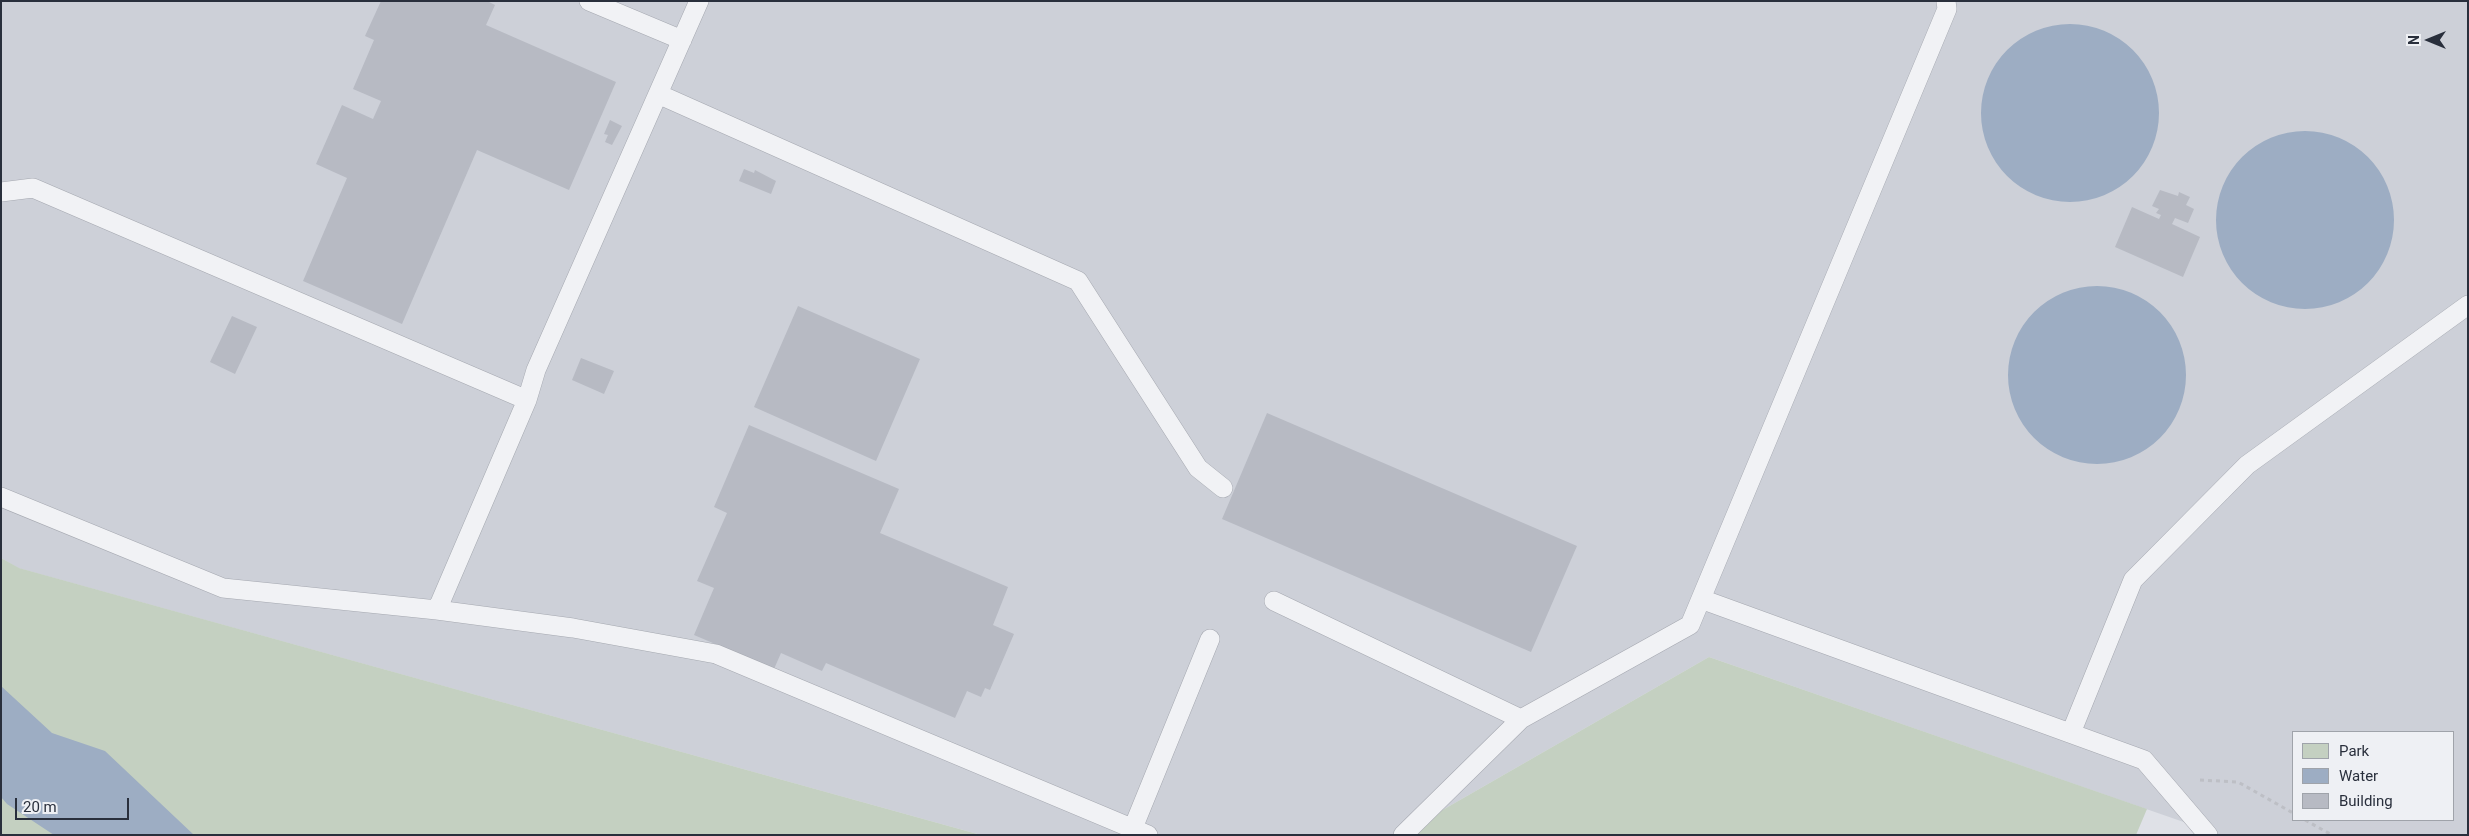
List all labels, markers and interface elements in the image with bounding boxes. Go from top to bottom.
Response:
north arrow [2404,15,2454,65]
text: N [2406,35,2422,45]
legend [2292,731,2454,821]
text: Park [2339,742,2369,760]
text: Water [2339,767,2378,785]
scale bar [18,788,131,820]
text: Building [2339,792,2393,810]
text: 20 m [23,798,57,816]

